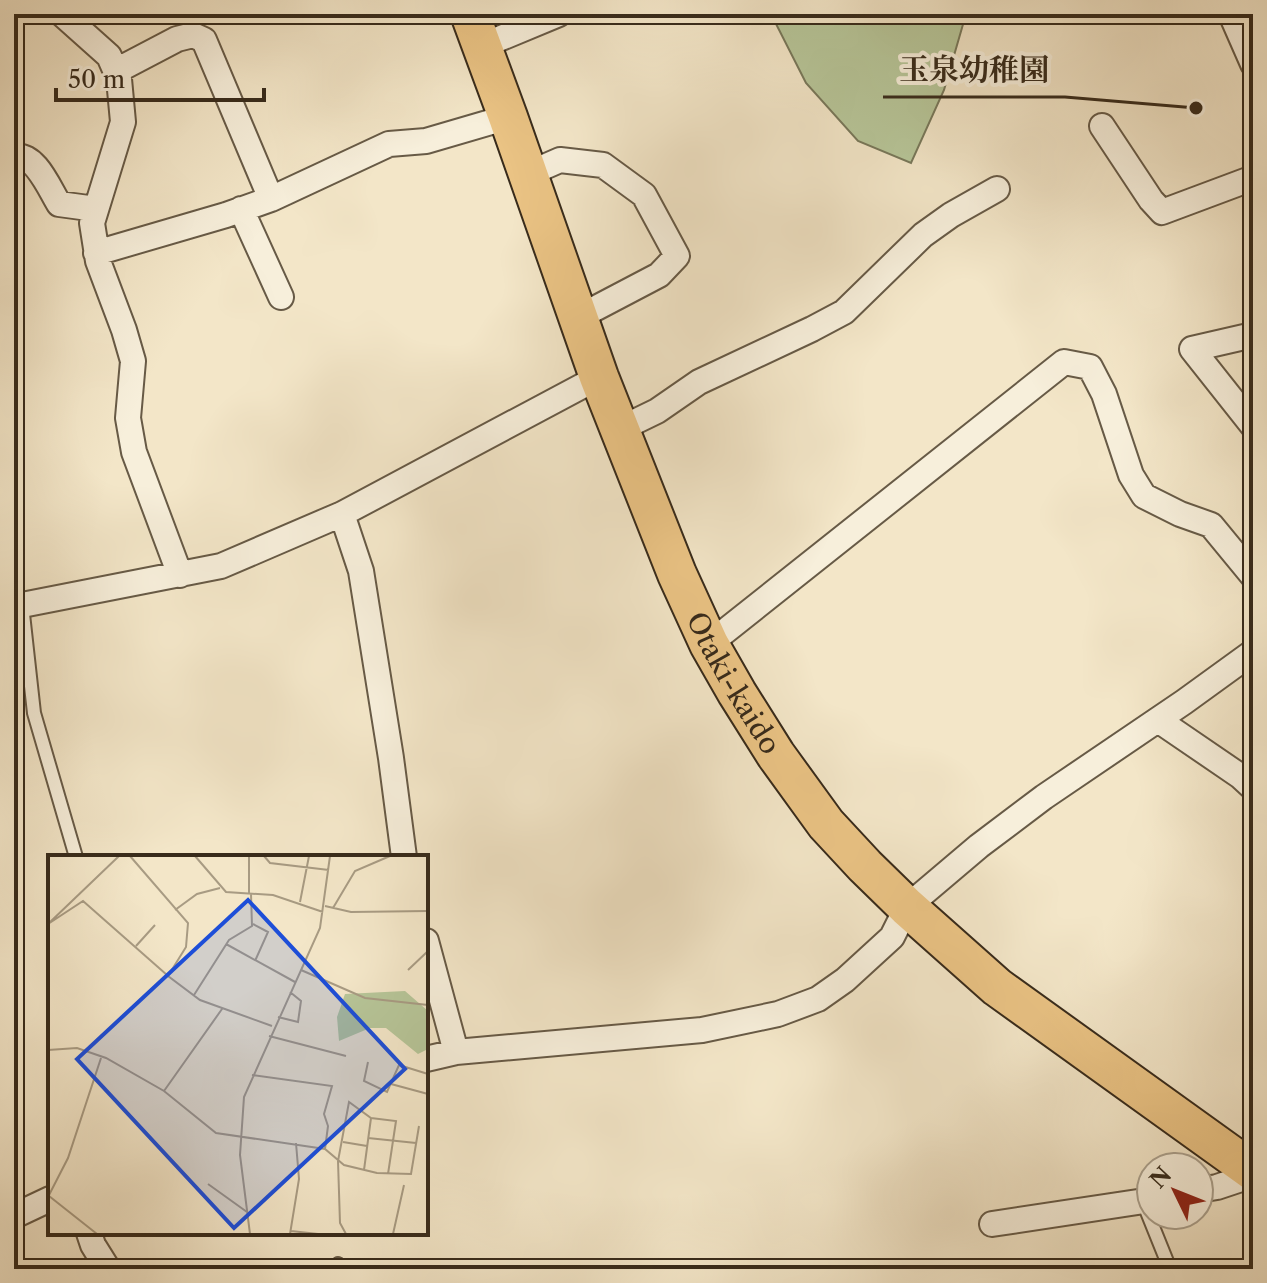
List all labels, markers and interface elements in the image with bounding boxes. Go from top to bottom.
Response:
callout: 玉泉幼稚園 [883,43,1065,97]
text: 玉泉幼稚園 [899,51,1049,88]
scale bar [56,52,264,102]
text: 50 m [68,65,125,94]
street label: Otaki-kaido [680,607,788,760]
inset map [48,855,428,1235]
north arrow [1135,1151,1215,1231]
text: N [1144,1162,1177,1194]

